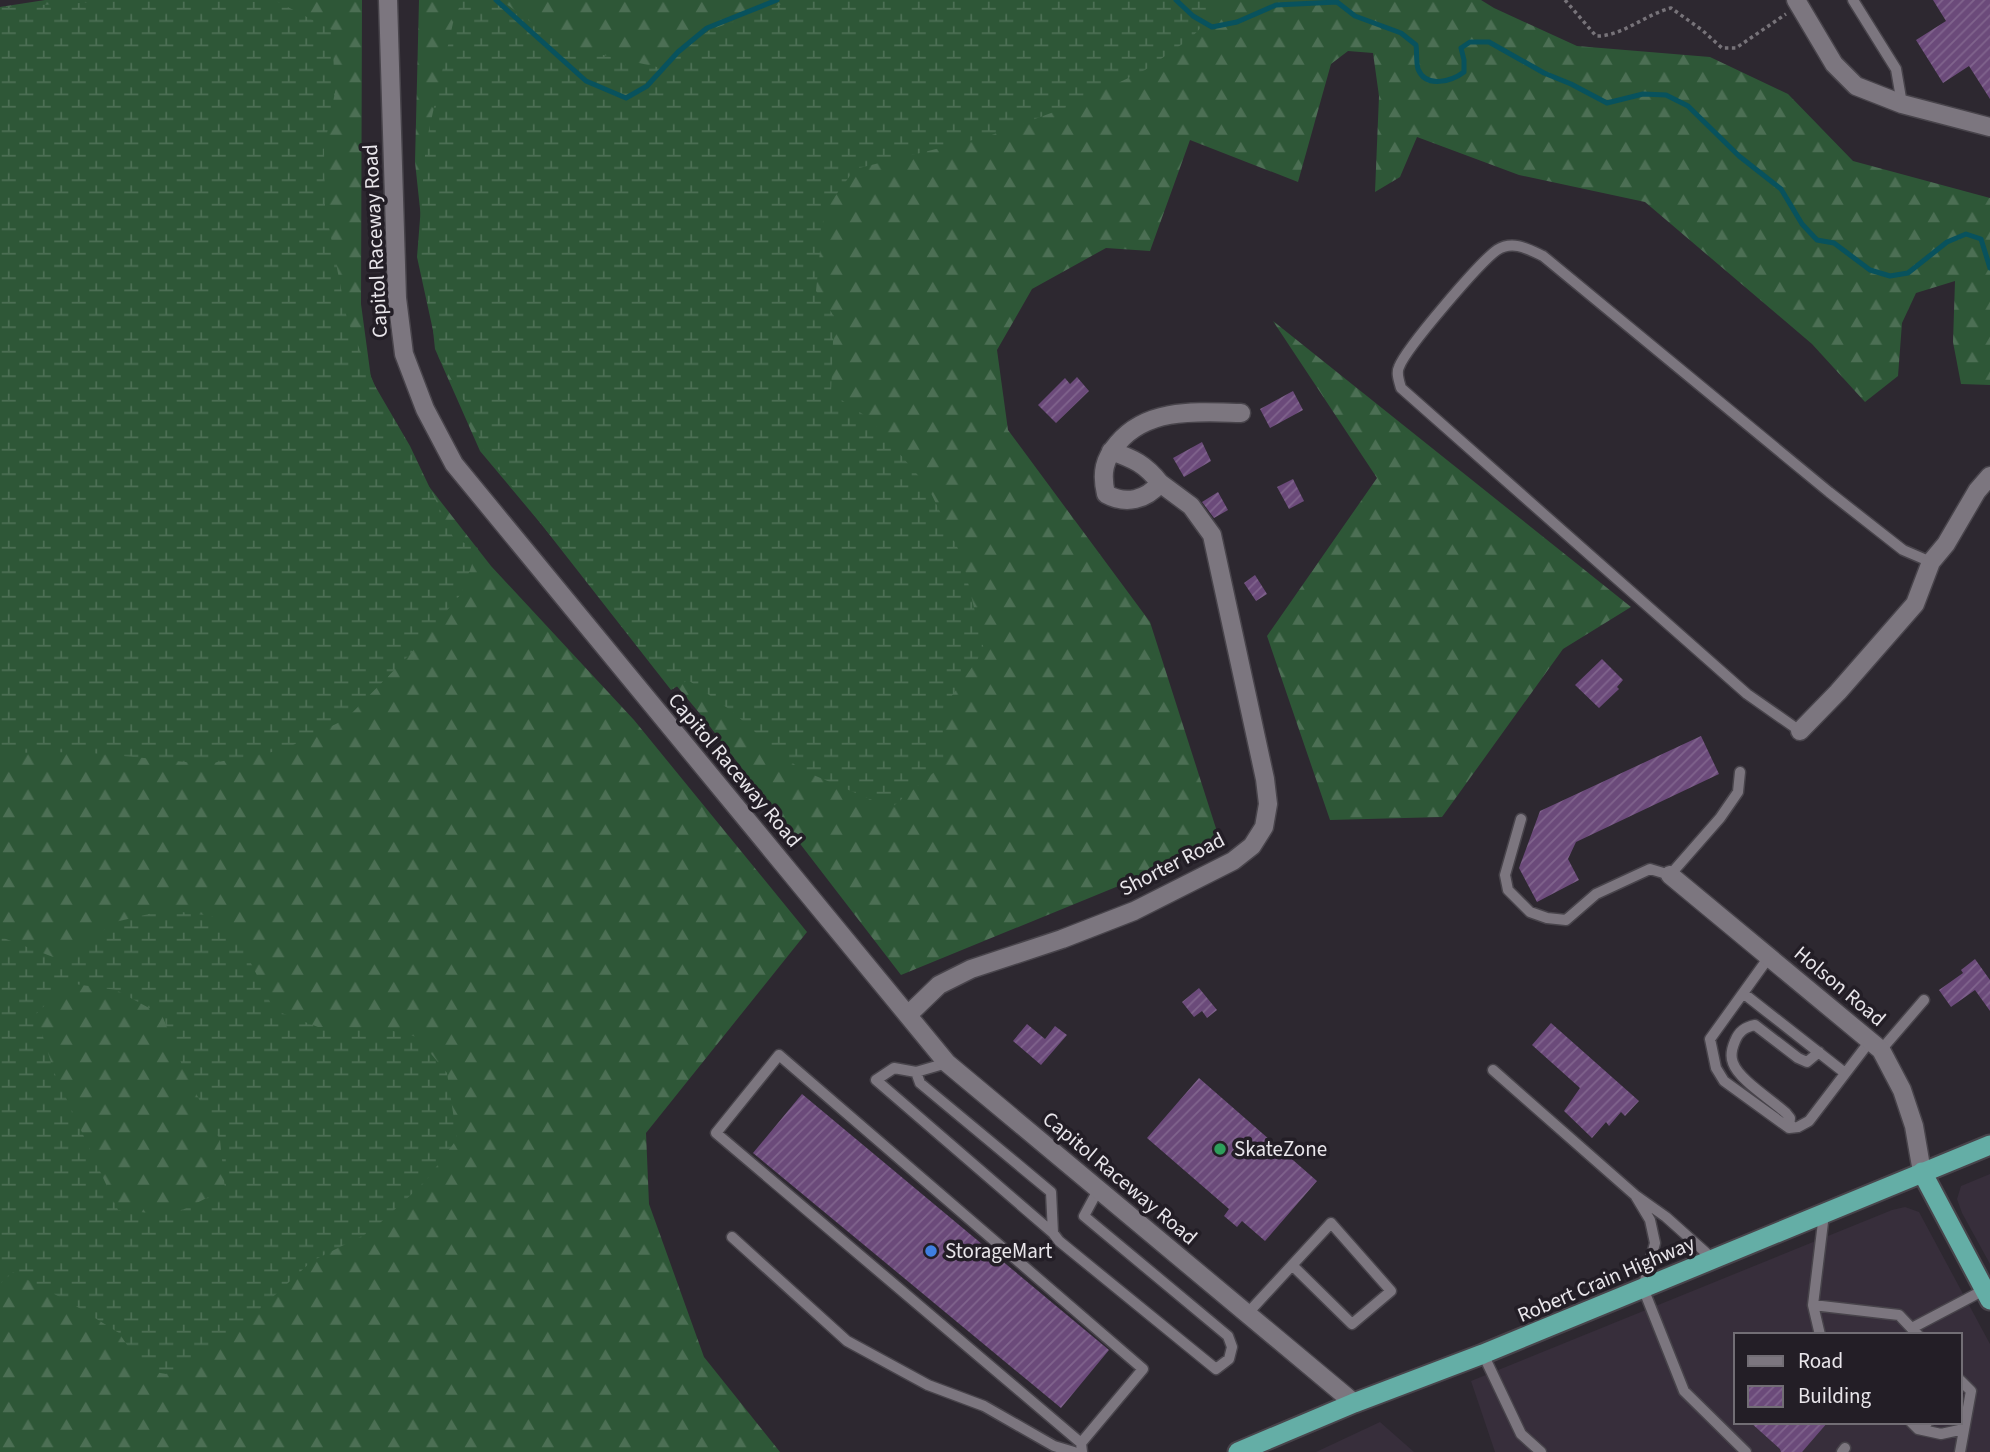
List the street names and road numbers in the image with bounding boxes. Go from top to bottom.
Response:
street label: Capitol Raceway Road [355,143,395,339]
street label: Capitol Raceway Road [661,686,809,854]
street label: Shorter Road [1114,825,1230,903]
street label: Holson Road [1788,939,1892,1033]
street label: Capitol Raceway Road [1036,1104,1204,1252]
street label: Robert Crain Highway [1513,1228,1700,1330]

